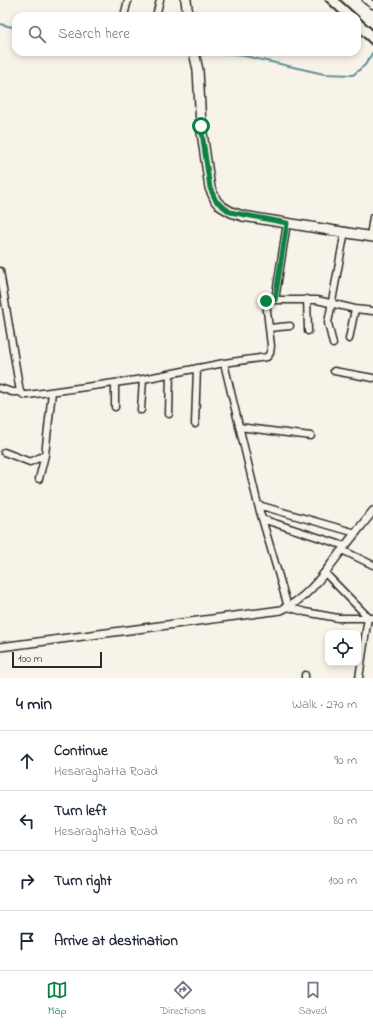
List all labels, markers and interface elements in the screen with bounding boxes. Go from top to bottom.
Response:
search box [12,12,361,56]
icon: search [26,23,48,45]
text: Search here [58,23,130,45]
route start [192,117,210,135]
route end [257,292,275,310]
map controls [325,630,361,666]
button: locate [325,630,361,666]
scale bar [12,650,102,669]
text: 100 m [18,651,42,667]
text: 4 min [16,692,52,717]
text: Walk · 270 m [292,695,357,714]
text: Continue [54,740,108,762]
icon: ahead [16,750,38,772]
text: 90 m [334,751,357,770]
text: Hesaraghatta Road [54,762,158,781]
text: Turn left [54,800,107,822]
icon: left [16,810,38,832]
text: 80 m [333,811,357,830]
text: Hesaraghatta Road [54,822,158,841]
icon: right [16,870,38,892]
text: Turn right [54,870,112,892]
text: 100 m [328,871,357,890]
icon: arrive [16,930,38,952]
text: Arrive at destination [54,930,178,952]
tab: Map [46,979,68,1019]
tab: Directions [160,979,206,1019]
tab: Saved [298,979,327,1019]

